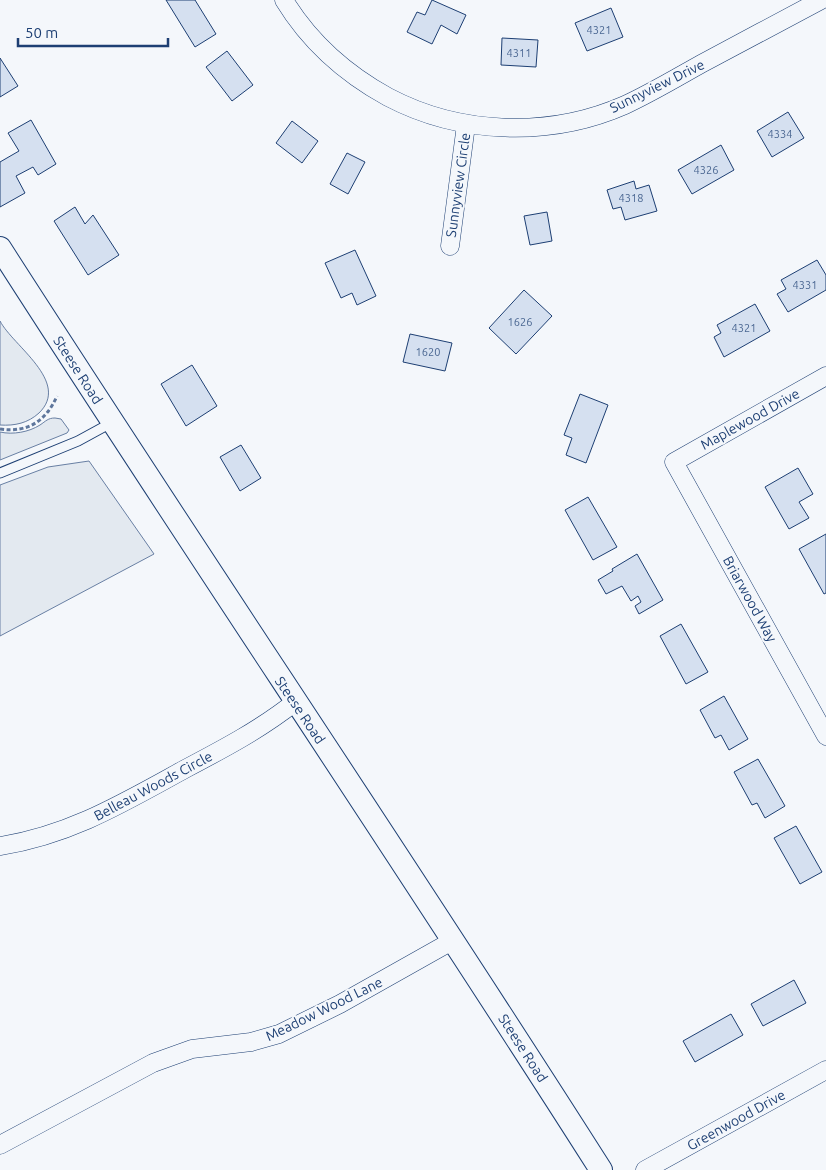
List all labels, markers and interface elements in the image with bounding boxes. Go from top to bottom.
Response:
scale bar [18,15,168,47]
text: 50 m [25,24,58,41]
house number: 4321 [587,24,611,36]
house number: 4311 [507,47,531,59]
street label: Sunnyview Drive [607,56,707,116]
house number: 4334 [768,128,792,140]
street label: Sunnyview Circle [443,132,473,238]
house number: 4326 [694,164,718,176]
house number: 4318 [619,192,643,204]
house number: 4331 [793,279,817,291]
house number: 1626 [508,316,532,328]
house number: 4321 [732,322,756,334]
street label: Steese Road [50,333,106,407]
house number: 1620 [416,346,440,358]
street label: Maplewood Drive [698,385,802,453]
street label: Briarwood Way [720,553,780,645]
street label: Steese Road [272,673,328,747]
street label: Belleau Woods Circle [91,748,215,824]
street label: Meadow Wood Lane [263,974,385,1044]
street label: Steese Road [495,1011,551,1085]
street label: Greenwood Drive [684,1086,788,1154]

